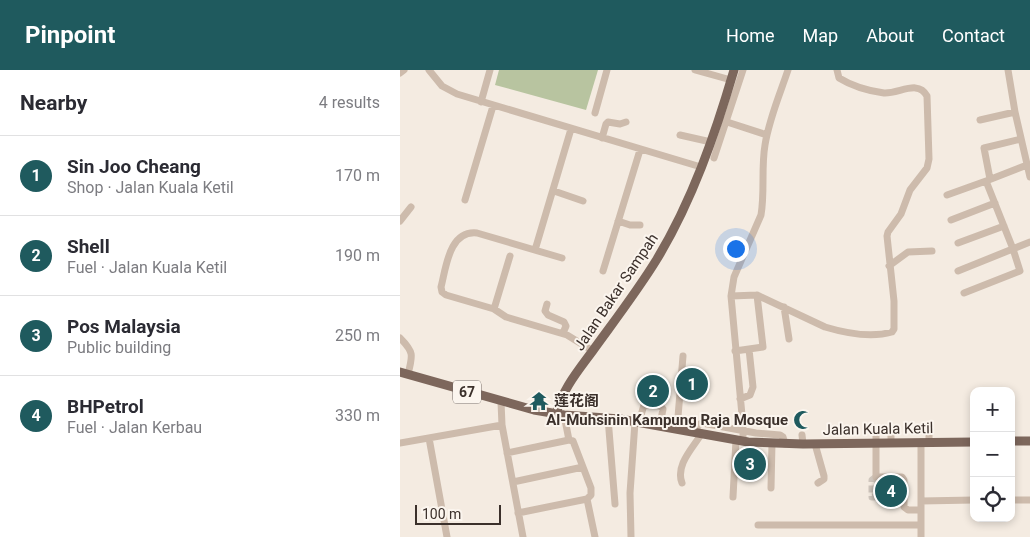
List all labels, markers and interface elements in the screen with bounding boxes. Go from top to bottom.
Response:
text: Pinpoint [25,21,115,49]
text: Home [726,25,775,46]
text: Map [803,25,838,46]
text: About [866,25,914,46]
text: Contact [942,25,1005,46]
text: Nearby [20,91,87,115]
text: 4 results [319,93,380,112]
text: Sin Joo Cheang [67,155,201,178]
text: 1 [31,166,41,185]
text: 170 m [335,166,380,185]
text: Shop · Jalan Kuala Ketil [67,178,234,197]
street label: Jalan Bakar Sampah [570,230,662,354]
text: Shell [67,235,110,258]
your location [723,236,749,262]
text: 2 [31,246,41,265]
text: 190 m [335,246,380,265]
text: Fuel · Jalan Kuala Ketil [67,258,227,277]
text: Pos Malaysia [67,315,181,338]
text: 3 [31,326,41,345]
text: 250 m [335,326,380,345]
text: Public building [67,338,171,357]
pin: 1 [676,365,708,403]
pin: 2 [637,372,669,410]
road number: 67 [453,381,481,404]
map controls [970,387,1015,522]
button: + [970,387,1015,432]
temple icon: 莲花阁 [528,390,550,412]
place label: 莲花阁 [554,392,599,410]
text: BHPetrol [67,395,144,418]
text: 4 [31,406,41,425]
text: 330 m [335,406,380,425]
mosque icon: Al-Muhsinin Kampung Raja Mosque [792,409,814,431]
place label: Al-Muhsinin Kampung Raja Mosque [546,411,788,429]
text: Fuel · Jalan Kerbau [67,418,202,437]
street label: Jalan Kuala Ketil [822,419,934,439]
button: − [970,432,1015,477]
pin: 3 [734,445,766,483]
pin: 4 [875,472,907,510]
button: locate [970,477,1015,522]
scale bar [415,502,501,525]
text: 100 m [422,506,461,522]

